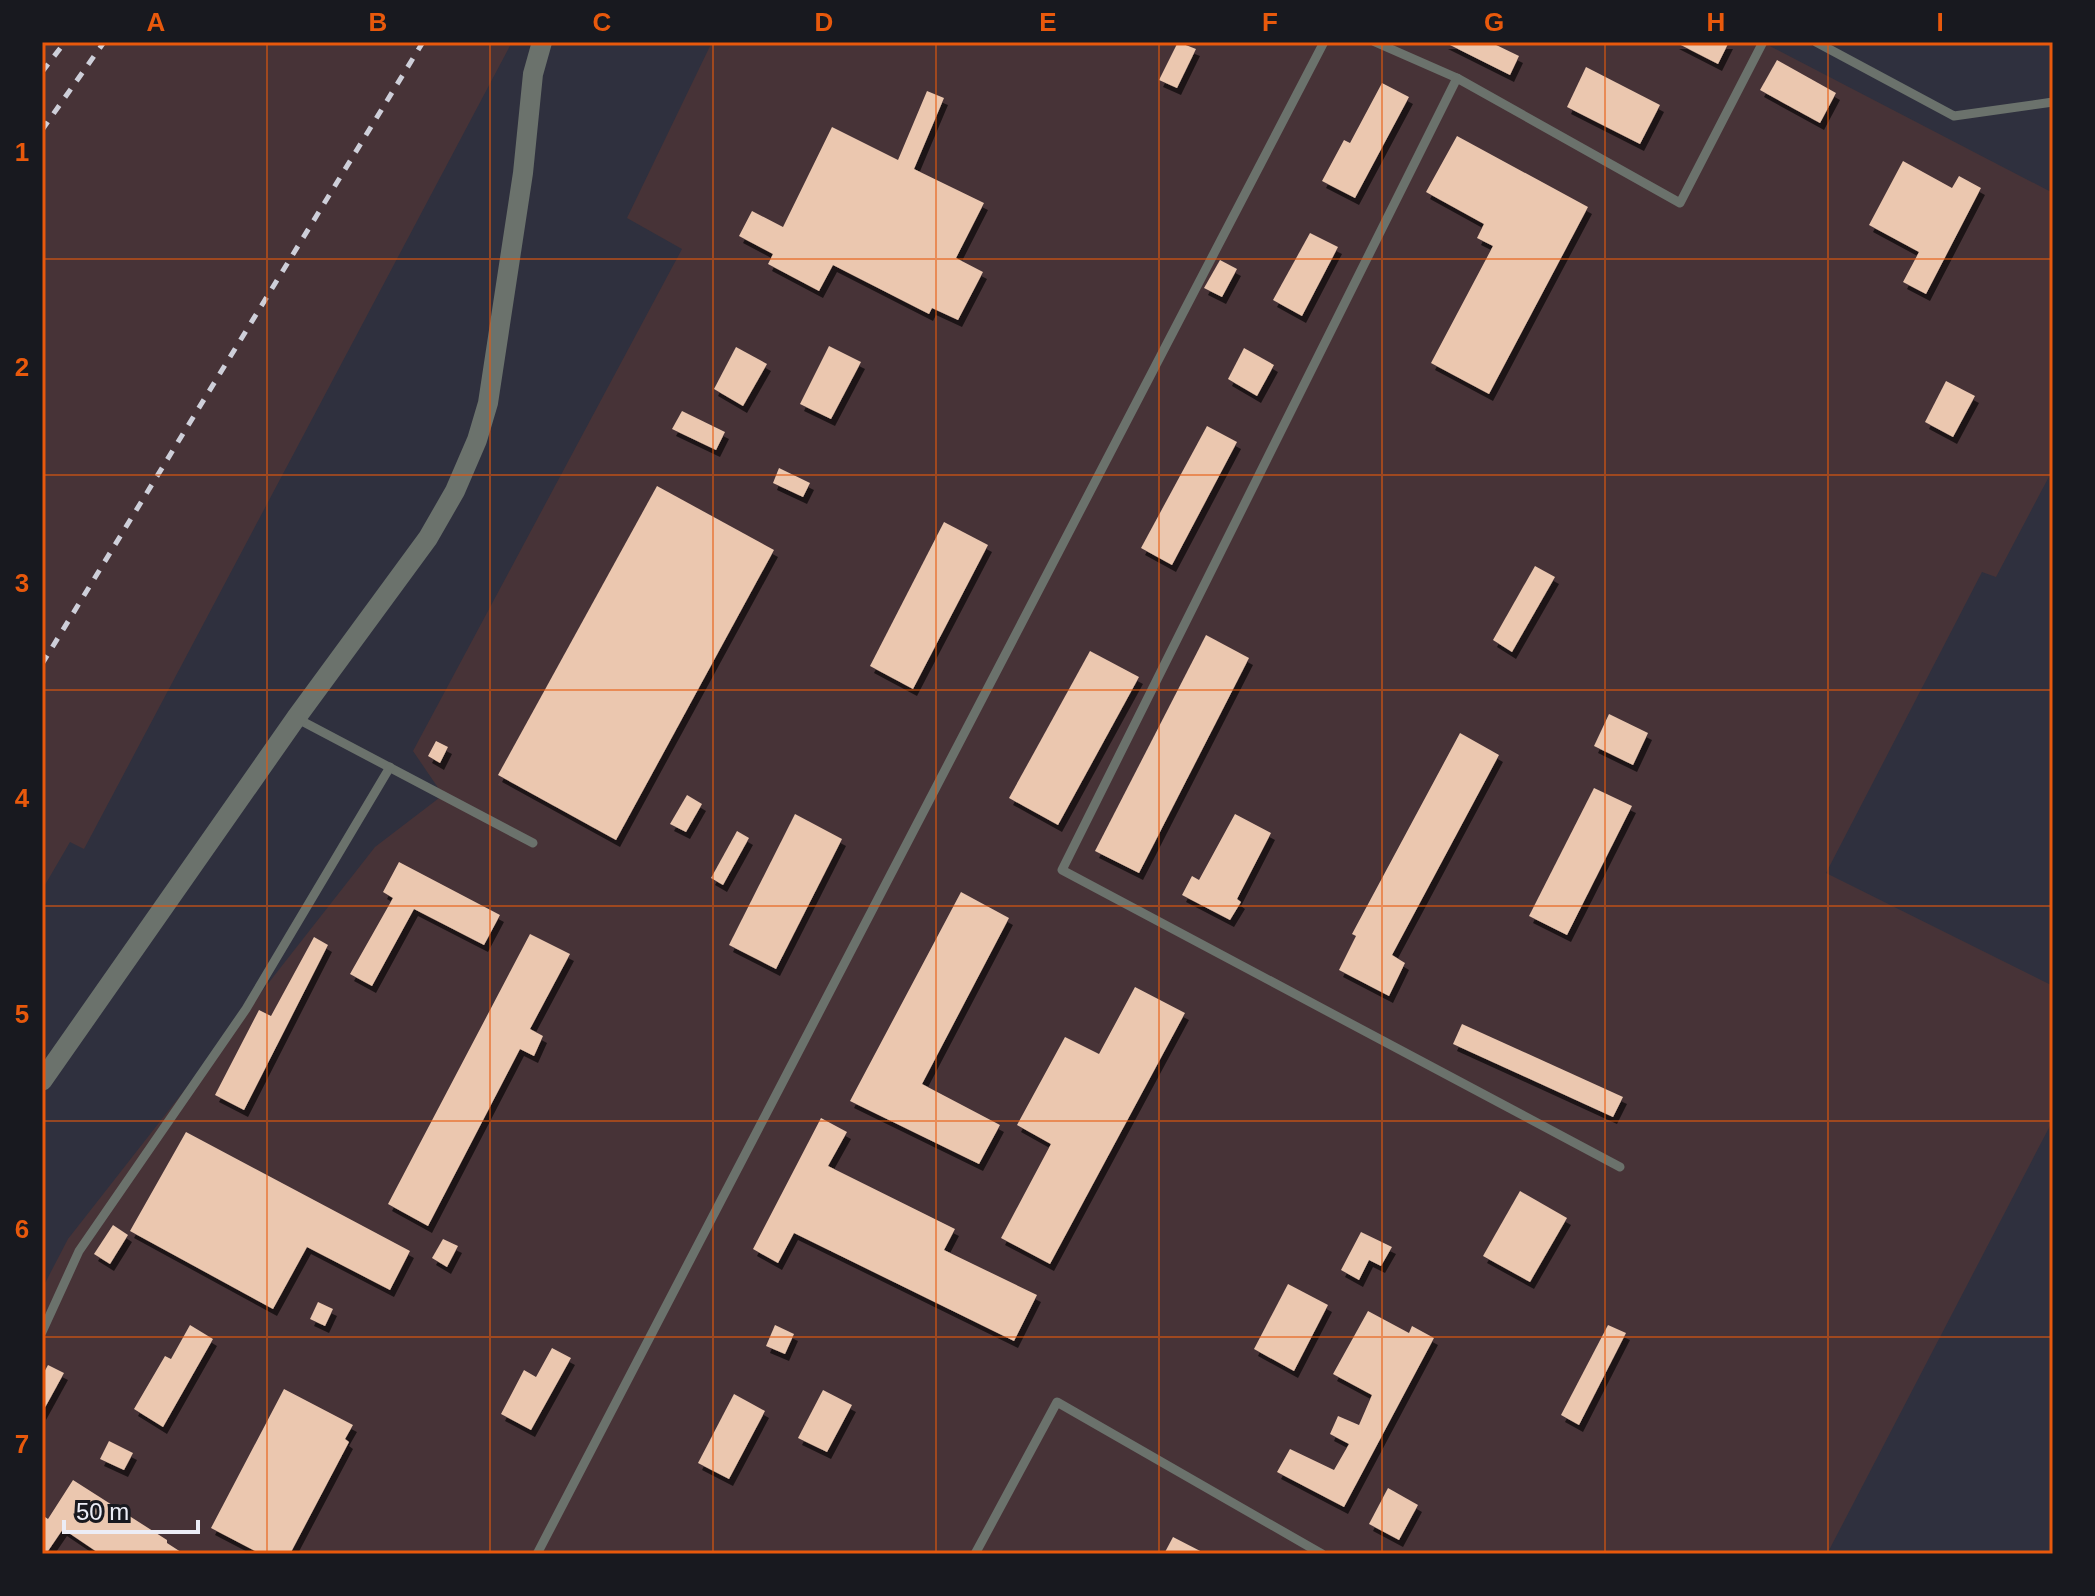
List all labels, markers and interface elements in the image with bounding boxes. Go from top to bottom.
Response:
text: A [147,7,166,37]
text: B [369,7,387,37]
text: C [593,7,612,37]
text: D [815,7,833,37]
text: E [1039,7,1057,37]
text: F [1262,7,1278,37]
text: G [1484,7,1504,37]
text: H [1707,7,1725,37]
text: I [1936,7,1944,37]
text: 1 [15,137,29,167]
text: 2 [15,352,29,382]
text: 3 [15,568,29,598]
text: 4 [15,783,30,813]
text: 5 [15,999,29,1029]
text: 6 [15,1214,29,1244]
text: 7 [15,1429,29,1459]
scale bar [64,1484,198,1534]
text: 50 m [76,1498,129,1525]

